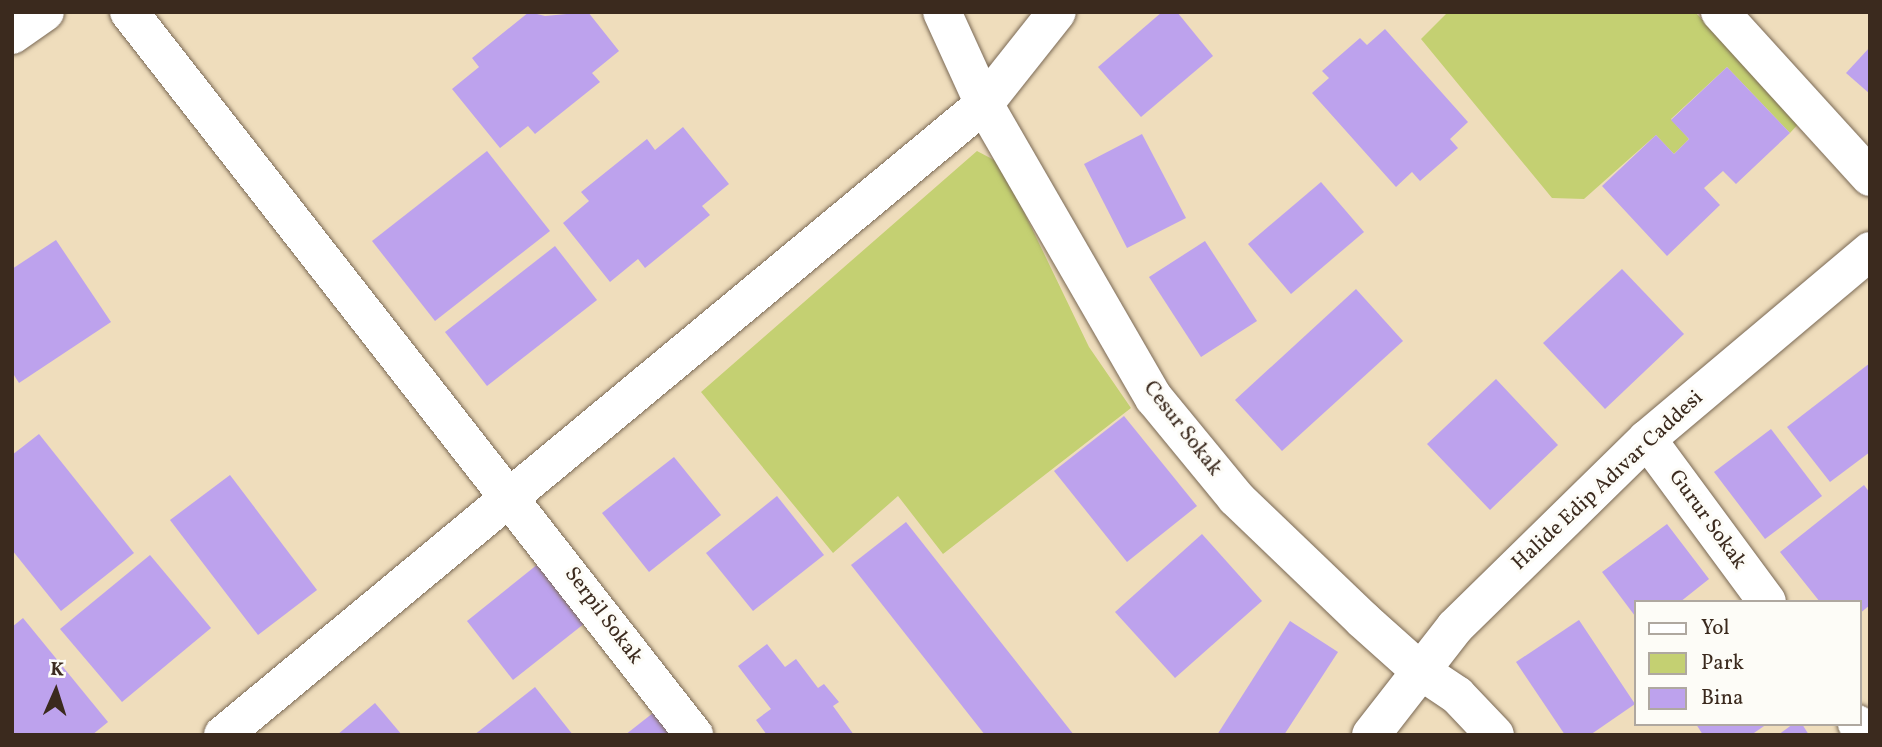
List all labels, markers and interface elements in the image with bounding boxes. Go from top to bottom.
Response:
street label: Cesur Sokak [1137,377,1227,481]
street label: Halide Edip Adıvar Caddesi [1507,386,1709,576]
street label: Gurur Sokak [1662,465,1752,575]
street label: Serpil Sokak [558,562,648,670]
legend [1633,600,1861,726]
text: Yol [1701,614,1730,643]
text: Park [1701,649,1744,678]
north arrow [21,656,91,726]
text: K [50,657,65,683]
text: Bina [1701,684,1743,713]

